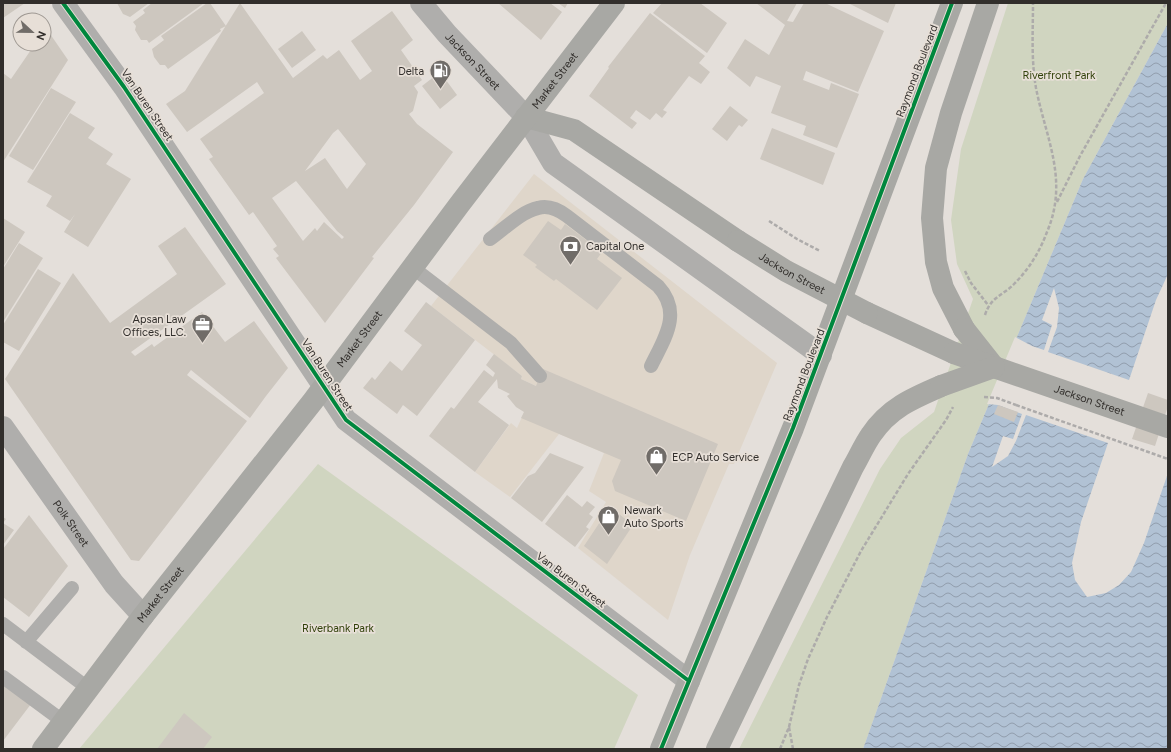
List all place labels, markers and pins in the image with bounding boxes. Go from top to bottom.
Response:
fuel station icon: Delta [427,58,453,91]
place label: Delta [398,65,424,78]
bank icon: Capital One [558,233,584,266]
place label: Capital One [586,240,644,253]
office icon: Apsan Law Offices, LLC. [189,312,215,345]
place label: Apsan Law Offices, LLC. [123,313,186,339]
shop icon: ECP Auto Service [643,444,669,477]
place label: ECP Auto Service [672,451,759,464]
shop icon: Newark Auto Sports [596,503,622,536]
place label: Newark Auto Sports [624,504,683,530]

